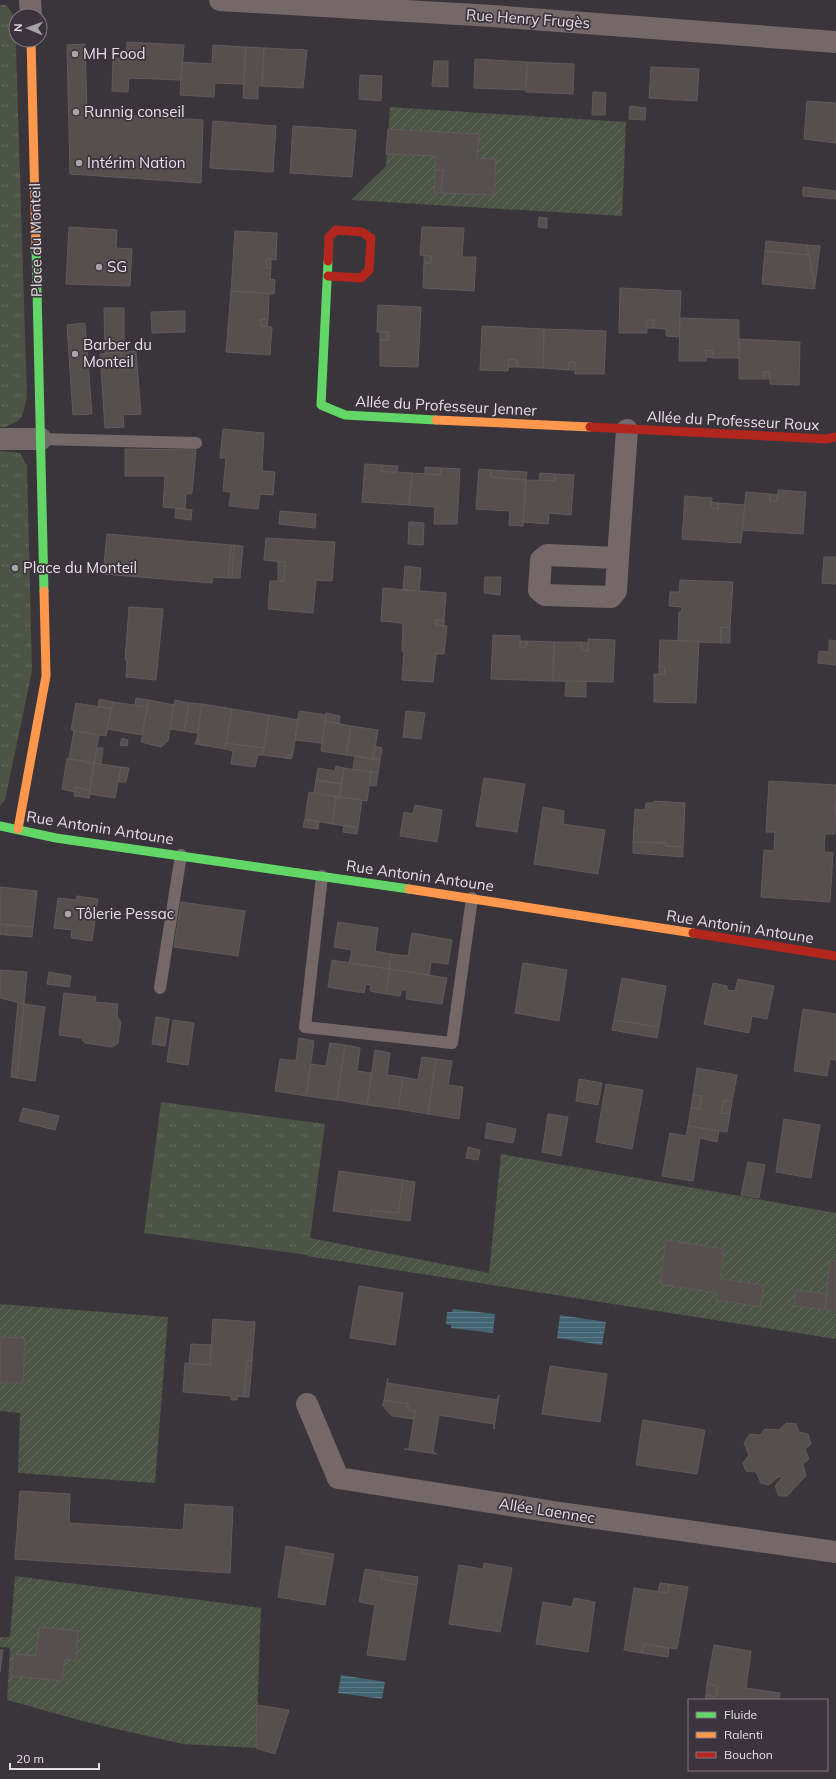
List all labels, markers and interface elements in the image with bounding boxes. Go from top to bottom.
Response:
street label: Rue Henry Frugès [465,5,591,32]
north arrow [8,8,48,48]
text: N [11,23,25,32]
place label: MH Food [83,44,146,63]
marker: MH Food [70,49,80,59]
place label: Runnig conseil [84,102,185,121]
marker: Runnig conseil [71,107,81,117]
place label: Intérim Nation [87,153,186,172]
marker: Intérim Nation [74,158,84,168]
street label: Place du Monteil [25,183,46,297]
place label: SG [107,257,127,276]
marker: SG [94,262,104,272]
place label: Barber du Monteil [83,335,152,371]
marker: Barber du Monteil [70,349,80,359]
street label: Allée du Professeur Jenner [355,391,538,420]
street label: Allée du Professeur Roux [646,406,820,435]
place label: Place du Monteil [23,558,137,577]
marker: Place du Monteil [10,563,20,573]
street label: Rue Antonin Antoune [25,806,175,849]
street label: Rue Antonin Antoune [345,856,495,895]
place label: Tôlerie Pessac [76,904,174,923]
street label: Rue Antonin Antoune [665,905,815,948]
marker: Tôlerie Pessac [63,909,73,919]
street label: Allée Laennec [498,1494,596,1527]
legend [688,1699,828,1771]
text: Fluide [724,1707,757,1722]
text: Ralenti [724,1727,763,1742]
scale bar [10,1745,99,1771]
text: Bouchon [724,1747,773,1762]
text: 20 m [16,1751,44,1766]

